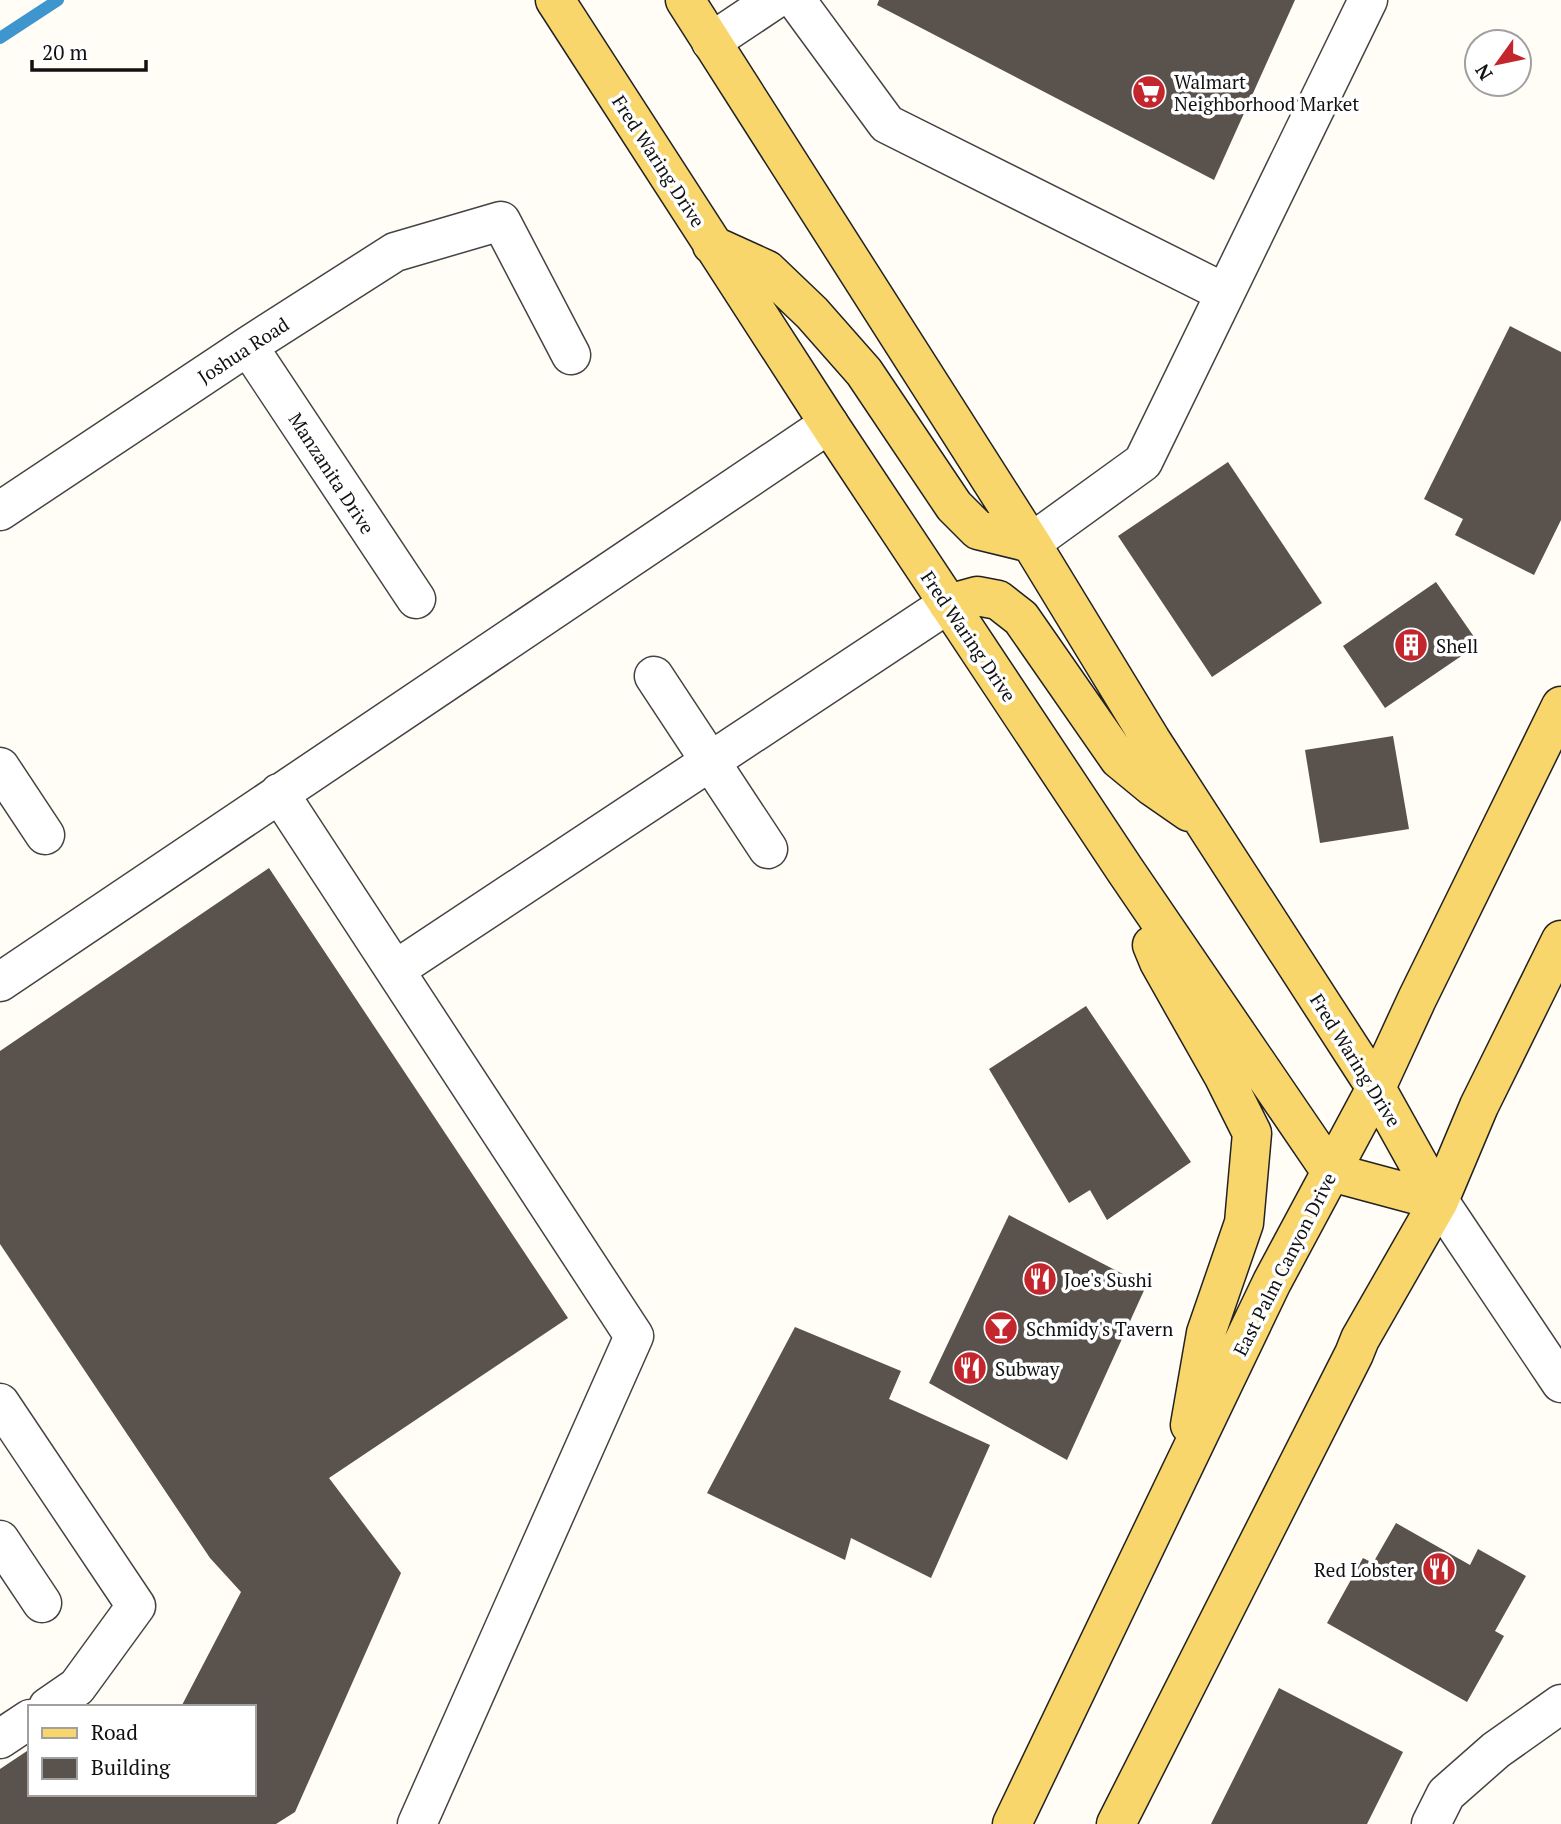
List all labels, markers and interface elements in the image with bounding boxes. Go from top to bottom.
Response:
scale bar [32,28,145,72]
north arrow [1463,28,1533,98]
text: 20 m [42,38,88,66]
text: N [1469,59,1498,85]
place label: Walmart Neighborhood Market [1174,69,1359,116]
supermarket icon: Walmart Neighborhood Market [1130,73,1168,111]
street label: Fred Waring Drive [607,90,711,232]
street label: Joshua Road [193,311,294,389]
street label: Manzanita Drive [283,408,381,538]
street label: Fred Waring Drive [916,566,1022,706]
building icon: Shell [1392,626,1430,664]
place label: Shell [1436,633,1478,658]
street label: Fred Waring Drive [1305,989,1407,1131]
street label: East Palm Canyon Drive [1227,1168,1341,1360]
restaurant icon: Joe's Sushi [1021,1260,1059,1298]
place label: Joe's Sushi [1064,1267,1152,1292]
bar icon: Schmidy's Tavern [982,1309,1020,1347]
place label: Schmidy's Tavern [1026,1316,1173,1341]
restaurant icon: Subway [951,1349,989,1387]
place label: Subway [995,1356,1060,1381]
restaurant icon: Red Lobster [1420,1550,1458,1588]
place label: Red Lobster [1314,1557,1415,1582]
legend [28,1705,256,1796]
text: Road [91,1718,138,1746]
text: Building [91,1753,171,1781]

